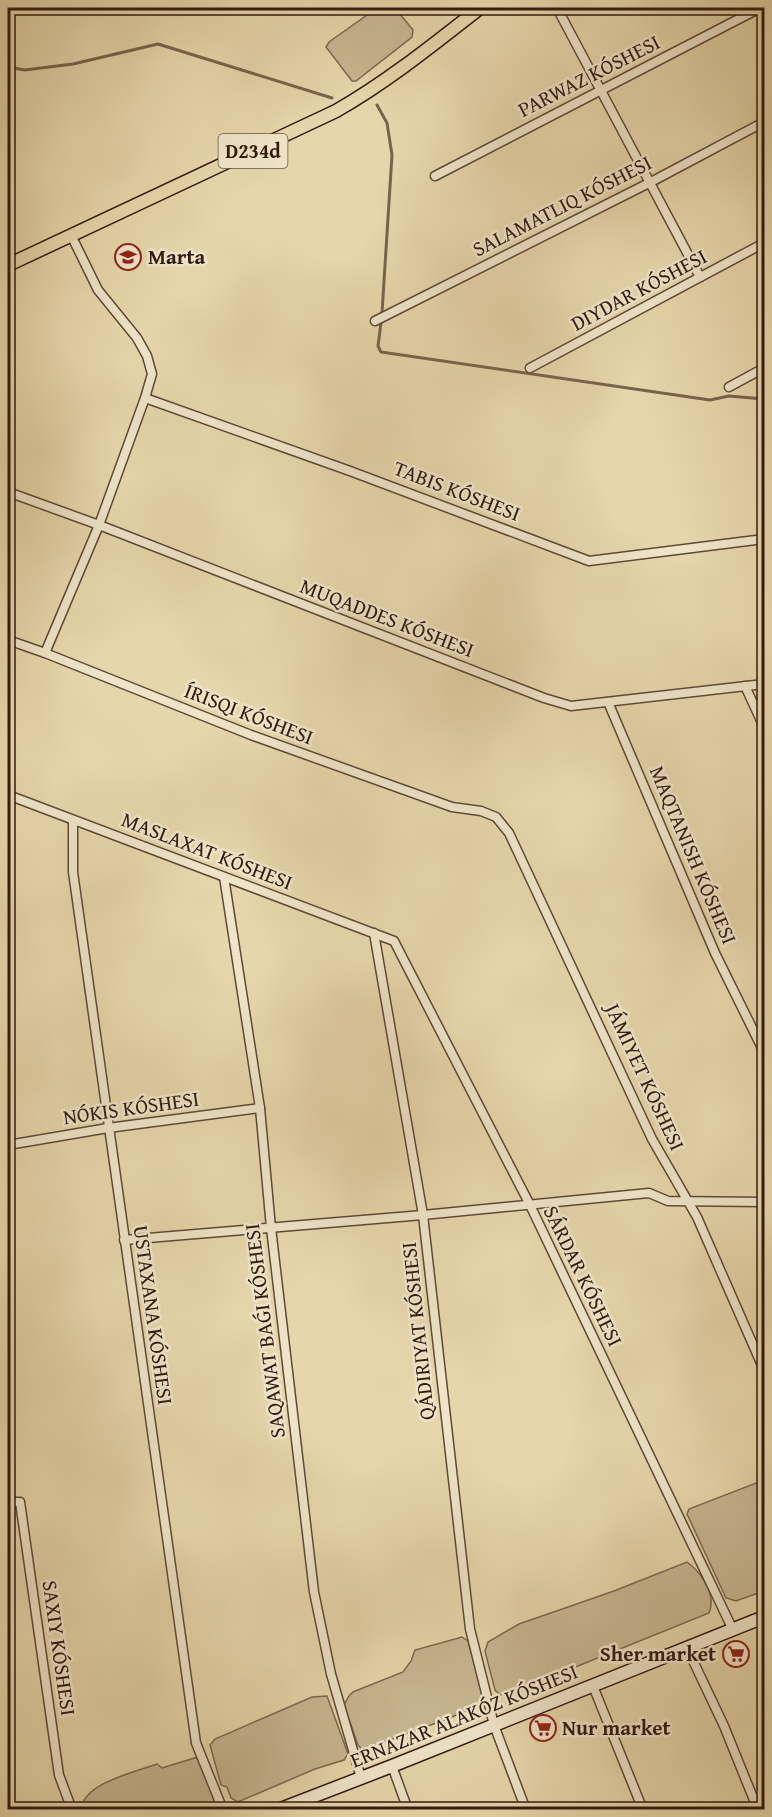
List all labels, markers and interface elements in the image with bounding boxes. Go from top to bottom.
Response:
street label: PARWAZ KÓSHESI [512,26,665,125]
road number: D234d [218,134,288,168]
street label: SALAMATLIQ KÓSHESI [467,147,657,264]
place label: Marta [148,241,205,272]
street label: DIYDAR KÓSHESI [565,241,712,338]
school or university icon: Marta [113,242,143,272]
street label: TABIS KÓSHESI [389,452,525,529]
street label: MUQADDES KÓSHESI [296,570,479,665]
street label: ÍRISQI KÓSHESI [180,675,318,752]
street label: MAQTANISH KÓSHESI [642,761,745,949]
street label: MASLAXAT KÓSHESI [117,804,297,897]
street label: JÁMIYET KÓSHESI [596,995,693,1156]
street label: NÓKIS KÓSHESI [61,1083,201,1132]
street label: SÁRDAR KÓSHESI [536,1200,631,1352]
street label: SAQAWAT BAǴI KÓSHESI [236,1222,293,1440]
street label: USTAXANA KÓSHESI [126,1223,181,1407]
street label: QÁDIRIYAT KÓSHESI [393,1240,442,1422]
street label: SAXIY KÓSHESI [35,1578,84,1718]
place label: Sher market [600,1638,716,1669]
supermarket icon: Sher market [721,1639,751,1669]
street label: ERNAZAR ALAKÓZ KÓSHESI [345,1656,582,1775]
place label: Nur market [562,1712,671,1743]
supermarket icon: Nur market [528,1713,558,1743]

